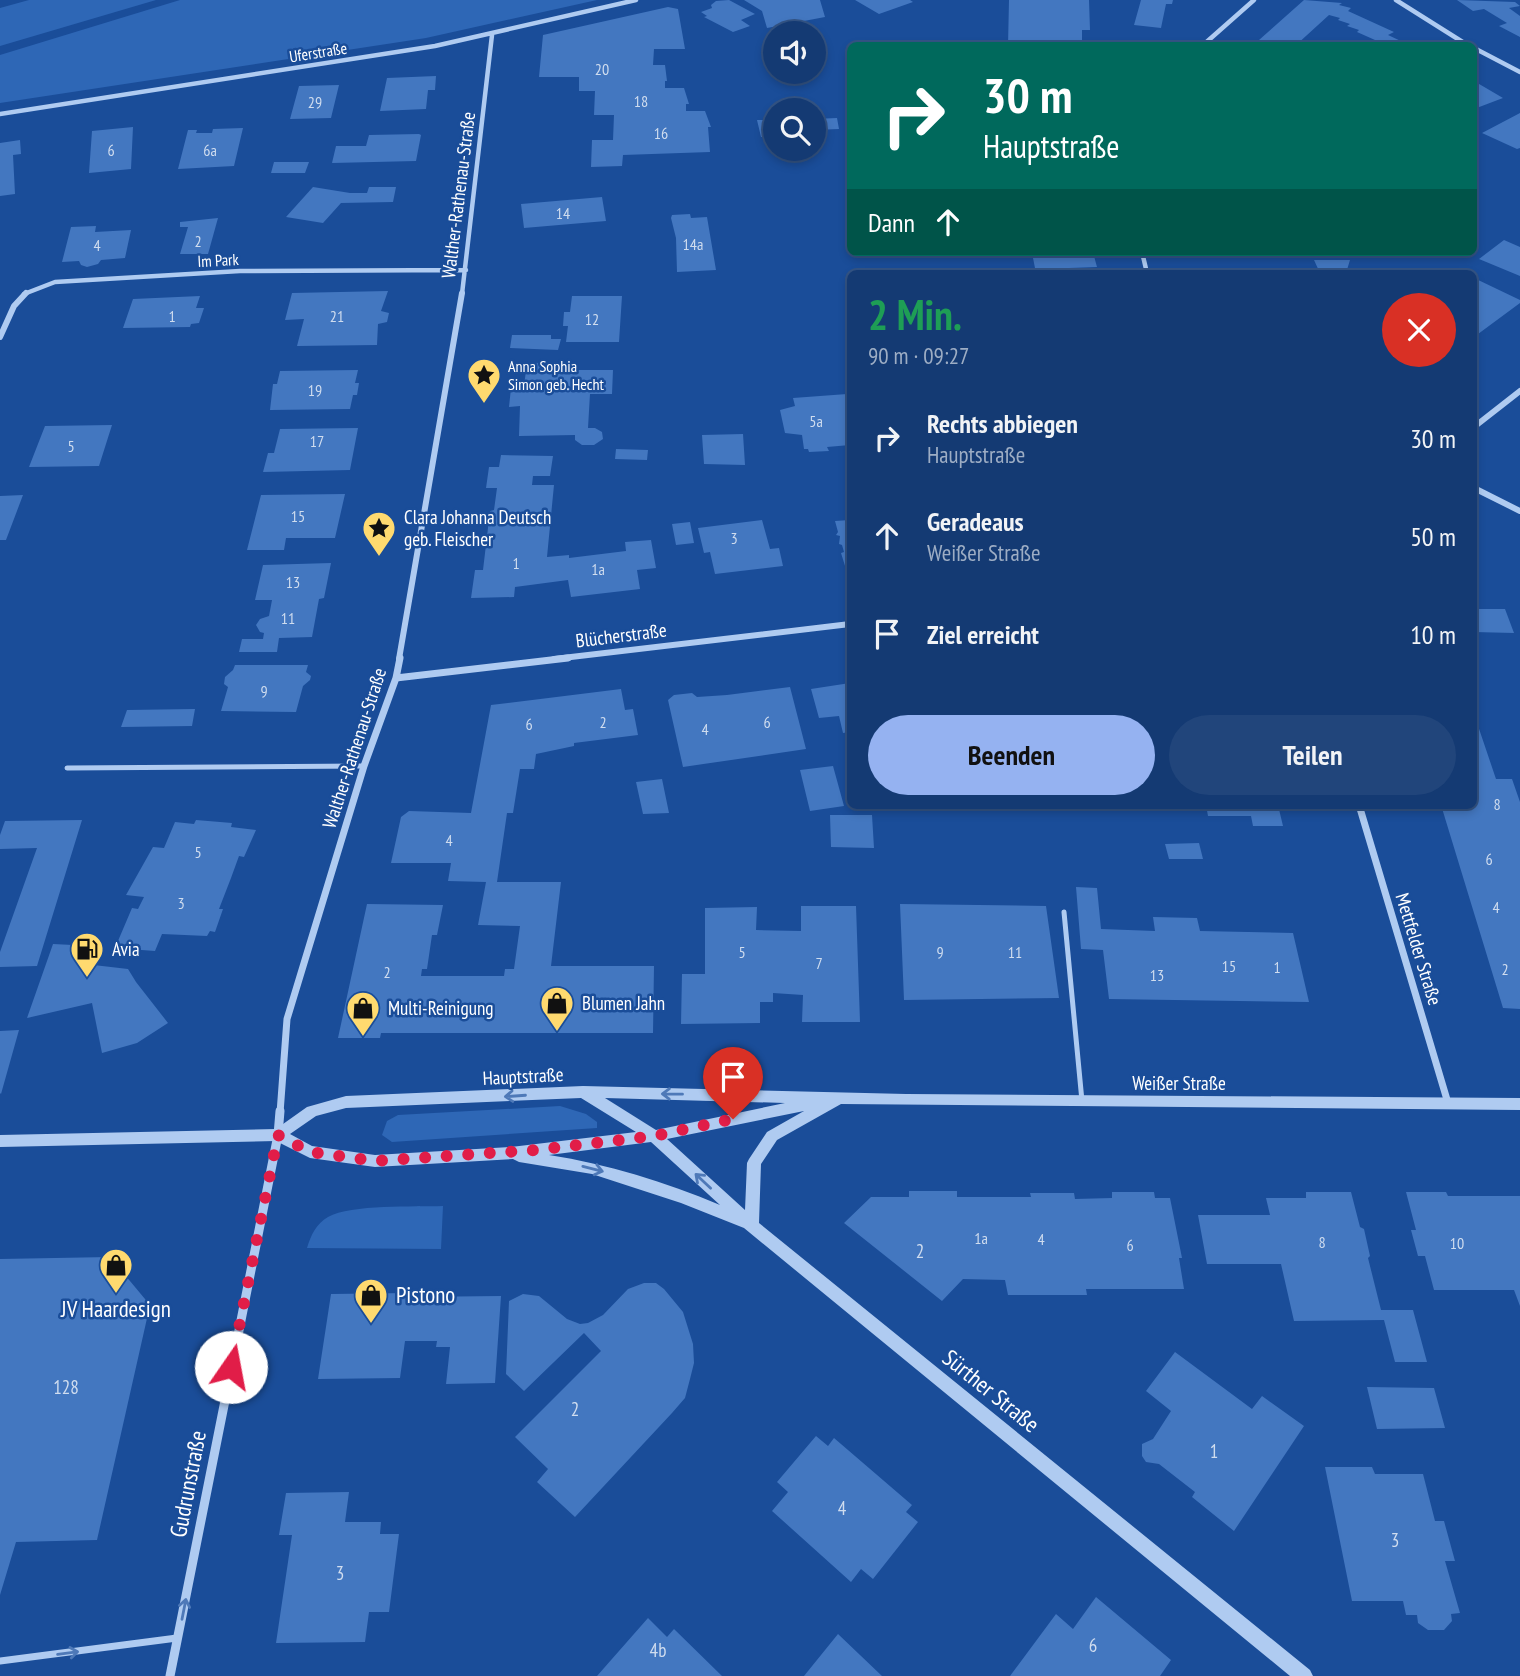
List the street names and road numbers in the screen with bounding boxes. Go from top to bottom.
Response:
street label: Uferstraße [288,38,348,66]
street label: Walther-Rathenau-Straße [436,110,480,280]
street label: Im Park [197,249,240,271]
street label: Blücherstraße [574,618,668,652]
street label: Walther-Rathenau-Straße [317,665,391,831]
street label: Mettfelder Straße [1391,890,1447,1008]
street label: Hauptstraße [482,1062,564,1090]
street label: Weißer Straße [1132,1071,1226,1095]
street label: Sürther Straße [937,1343,1046,1438]
street label: Gudrunstraße [163,1428,212,1540]

